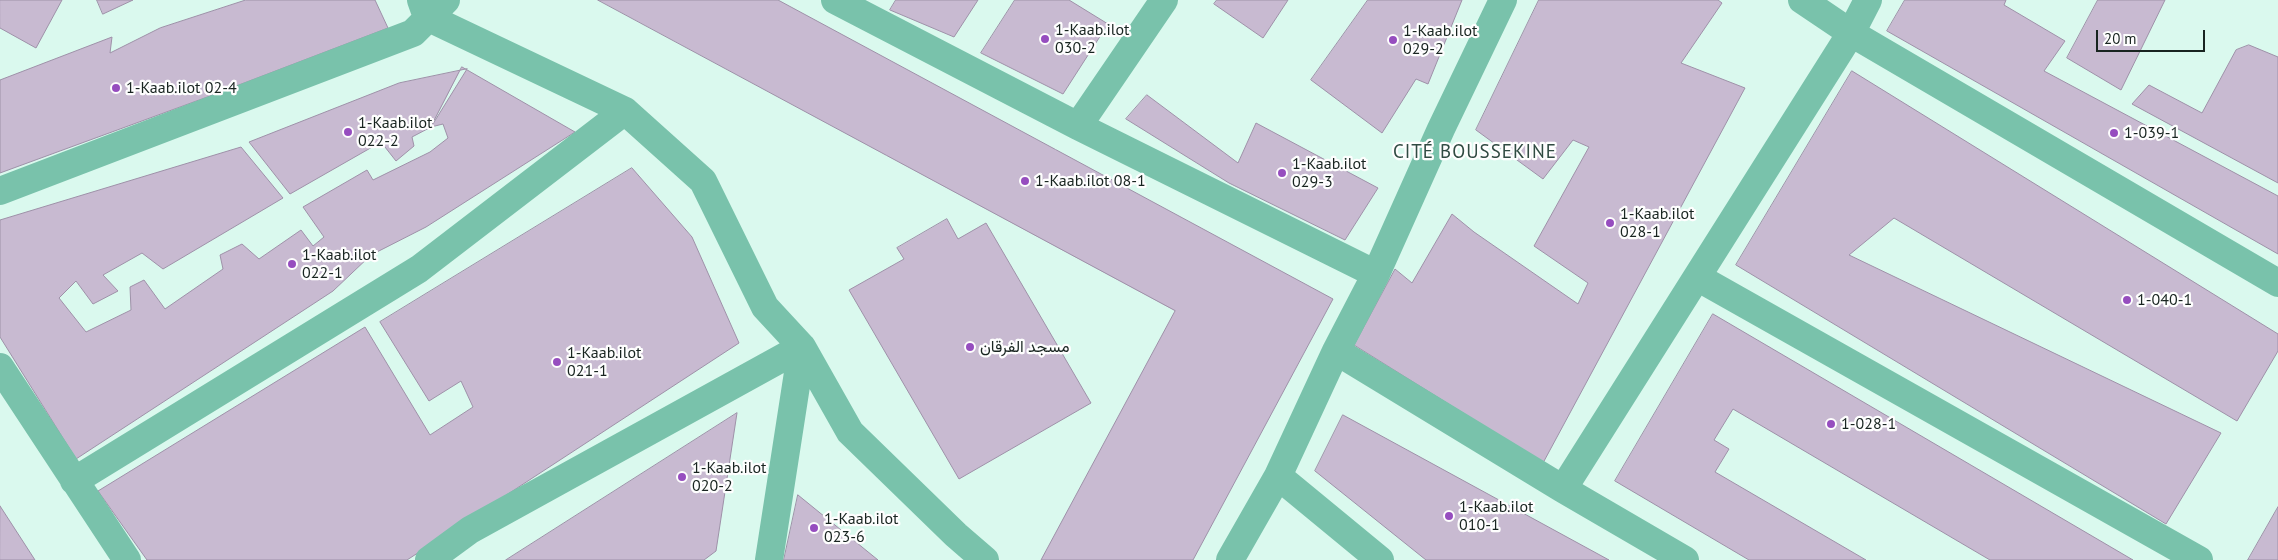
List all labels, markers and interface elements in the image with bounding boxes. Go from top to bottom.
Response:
place label: 1-Kaab.ilot 030-2 [1055,20,1129,58]
scale bar [2098,20,2207,52]
place label: 1-Kaab.ilot 029-2 [1403,21,1477,59]
text: 20 m [2104,29,2137,48]
marker: 1-Kaab.ilot 030-2 [1039,33,1051,45]
marker: 1-Kaab.ilot 029-2 [1387,34,1399,46]
place label: 1-Kaab.ilot 02-4 [126,78,237,98]
marker: 1-Kaab.ilot 02-4 [110,82,122,94]
place label: 1-Kaab.ilot 022-2 [358,113,432,151]
place label: 1-039-1 [2124,123,2179,143]
marker: 1-Kaab.ilot 022-2 [342,126,354,138]
marker: 1-039-1 [2108,127,2120,139]
district label: CITÉ BOUSSEKINE [1391,142,1559,164]
place label: 1-Kaab.ilot 029-3 [1292,154,1366,192]
marker: 1-Kaab.ilot 029-3 [1276,167,1288,179]
place label: 1-Kaab.ilot 08-1 [1035,171,1146,191]
marker: 1-Kaab.ilot 08-1 [1019,175,1031,187]
place label: 1-Kaab.ilot 028-1 [1620,204,1694,242]
marker: 1-Kaab.ilot 028-1 [1604,217,1616,229]
place label: 1-Kaab.ilot 022-1 [302,245,376,283]
marker: 1-Kaab.ilot 022-1 [286,258,298,270]
place label: 1-040-1 [2137,290,2192,310]
marker: 1-040-1 [2121,294,2133,306]
place label: مسجد الفرقان [980,337,1069,357]
marker: مسجد الفرقان [964,341,976,353]
place label: 1-Kaab.ilot 021-1 [567,343,641,381]
marker: 1-Kaab.ilot 021-1 [551,356,563,368]
place label: 1-028-1 [1841,414,1896,434]
marker: 1-028-1 [1825,418,1837,430]
place label: 1-Kaab.ilot 020-2 [692,458,766,496]
marker: 1-Kaab.ilot 020-2 [676,471,688,483]
place label: 1-Kaab.ilot 010-1 [1459,497,1533,535]
place label: 1-Kaab.ilot 023-6 [824,509,898,547]
marker: 1-Kaab.ilot 010-1 [1443,510,1455,522]
marker: 1-Kaab.ilot 023-6 [808,522,820,534]

